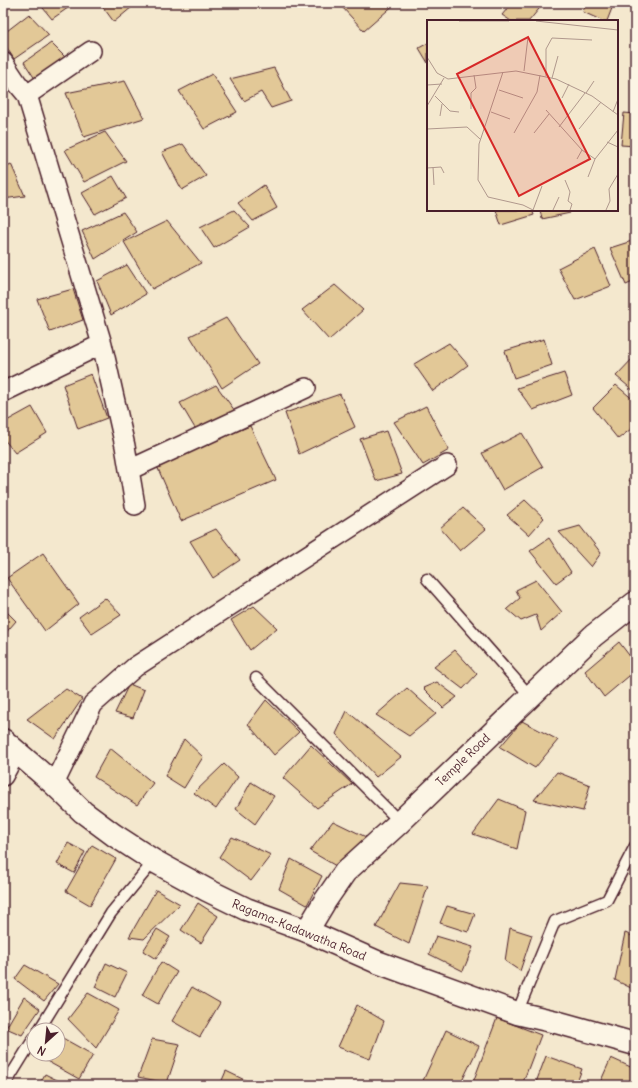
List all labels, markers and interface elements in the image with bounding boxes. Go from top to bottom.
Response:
inset map [427,20,618,211]
street label: Temple Road [432,730,493,789]
street label: Ragama-Kadawatha Road [230,896,368,963]
north arrow [26,1022,66,1062]
text: N [35,1043,48,1059]

